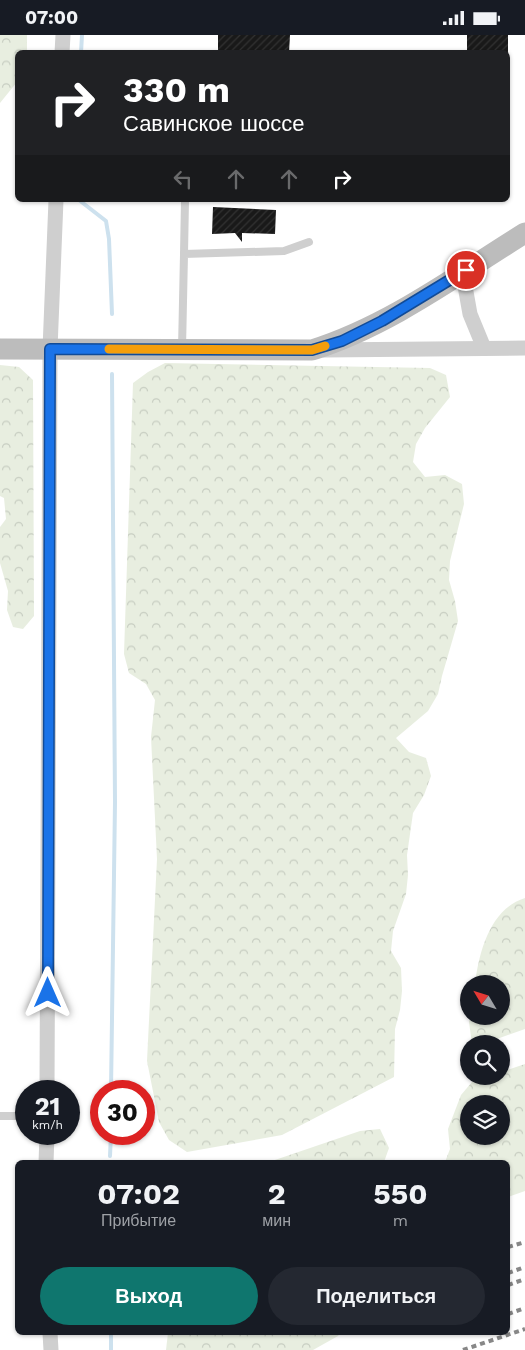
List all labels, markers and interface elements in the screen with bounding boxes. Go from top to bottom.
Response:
text: 07:00 [25,6,78,29]
text: 330 m [123,69,230,111]
icon: right [40,70,105,135]
text: Савинское шоссе [123,111,304,136]
icon: left [169,165,197,193]
icon: ahead [222,165,250,193]
icon: ahead [275,165,303,193]
icon: right [328,165,356,193]
pin [445,249,487,291]
icon: arrive [452,256,480,284]
position arrow [21,966,73,1018]
north arrow [460,975,510,1025]
map controls [460,975,510,1145]
button: search [460,1035,510,1085]
speed limit sign: 30 [90,1080,155,1145]
text: 21 [35,1092,60,1121]
button: layers [460,1095,510,1145]
text: km/h [32,1118,63,1132]
text: 07:02 [97,1176,180,1211]
text: 2 [268,1176,286,1211]
text: 550 [373,1176,428,1211]
text: Прибытие [101,1211,176,1230]
text: мин [262,1211,291,1230]
text: m [393,1211,408,1230]
button: Выход [40,1267,258,1325]
button: Поделиться [268,1267,485,1325]

